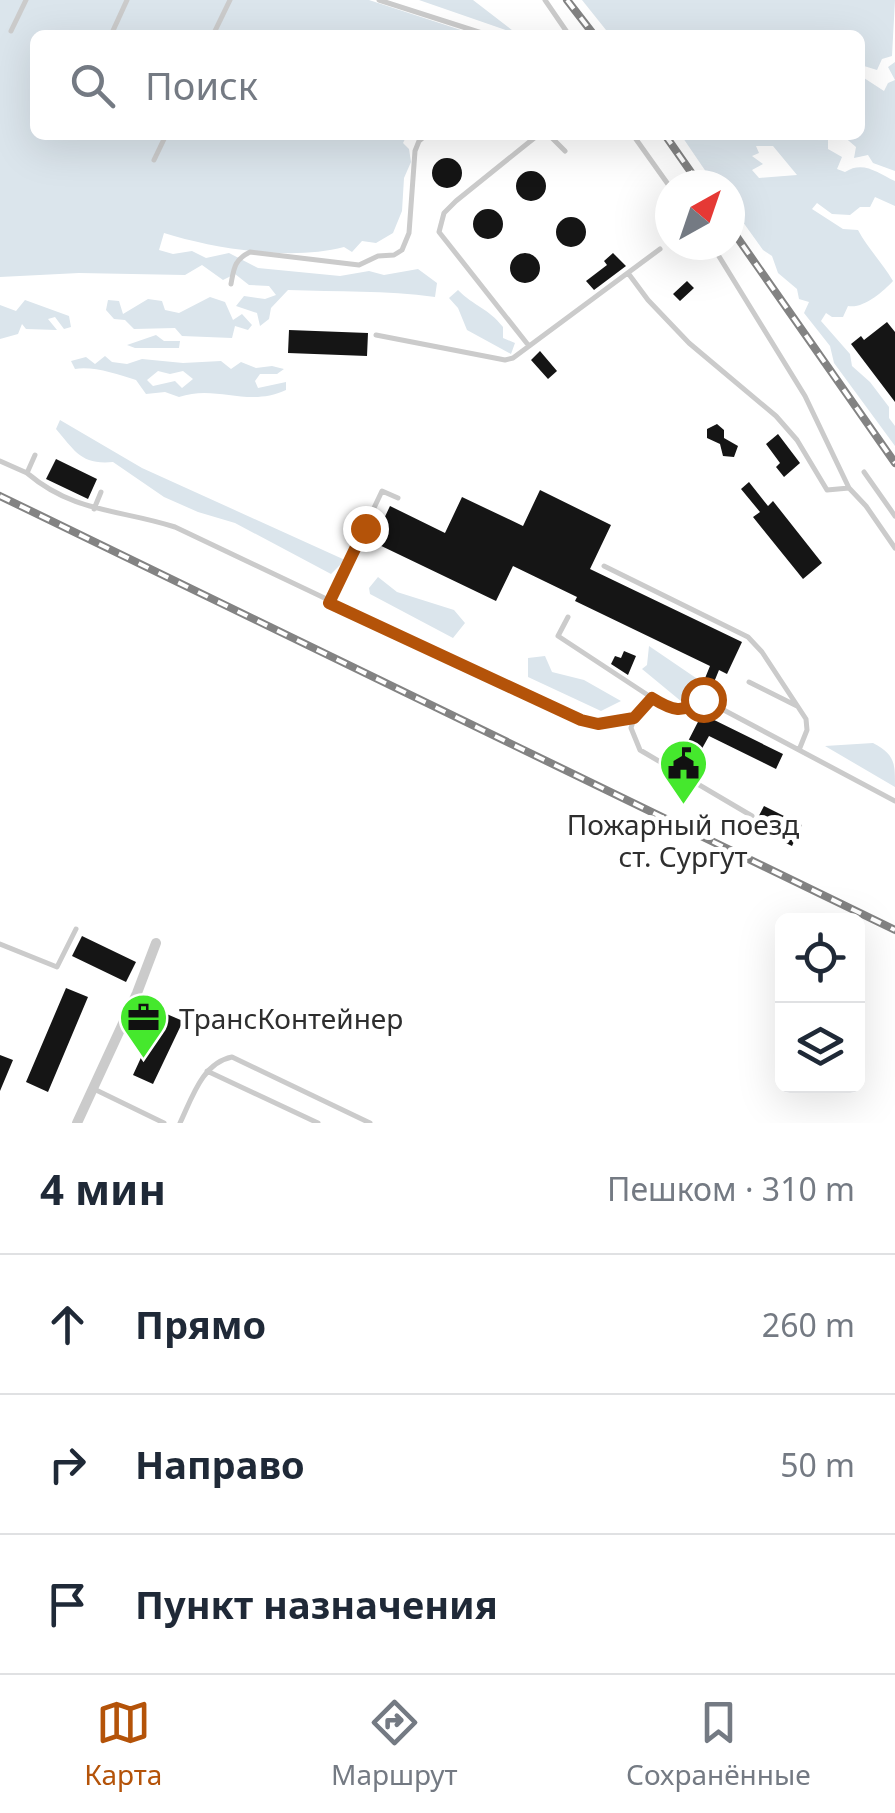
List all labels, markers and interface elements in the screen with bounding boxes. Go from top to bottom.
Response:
search box [30,30,865,140]
icon: search [65,58,120,113]
text: Поиск [145,59,258,111]
north arrow [655,170,745,260]
route end [343,506,389,552]
route start [681,677,727,723]
public building icon: Пожарный поезд ст. Сургут [657,738,709,806]
place label: Пожарный поезд ст. Сургут [567,805,799,875]
map controls [775,913,865,1093]
button: locate [775,913,865,1003]
office icon: ТрансКонтейнер [118,992,170,1060]
place label: ТрансКонтейнер [179,999,403,1037]
button: layers [775,1003,865,1093]
text: 4 мин [40,1160,166,1217]
text: Пешком · 310 m [607,1167,855,1210]
icon: ahead [40,1297,95,1352]
text: Прямо [135,1298,266,1350]
text: 260 m [762,1303,855,1346]
icon: right [40,1437,95,1492]
text: Направо [135,1438,305,1490]
text: 50 m [780,1443,855,1486]
icon: arrive [40,1577,95,1632]
text: Пункт назначения [135,1578,498,1630]
tab: Карта [84,1695,162,1793]
tab: Маршрут [331,1695,458,1793]
tab: Сохранённые [626,1695,811,1793]

